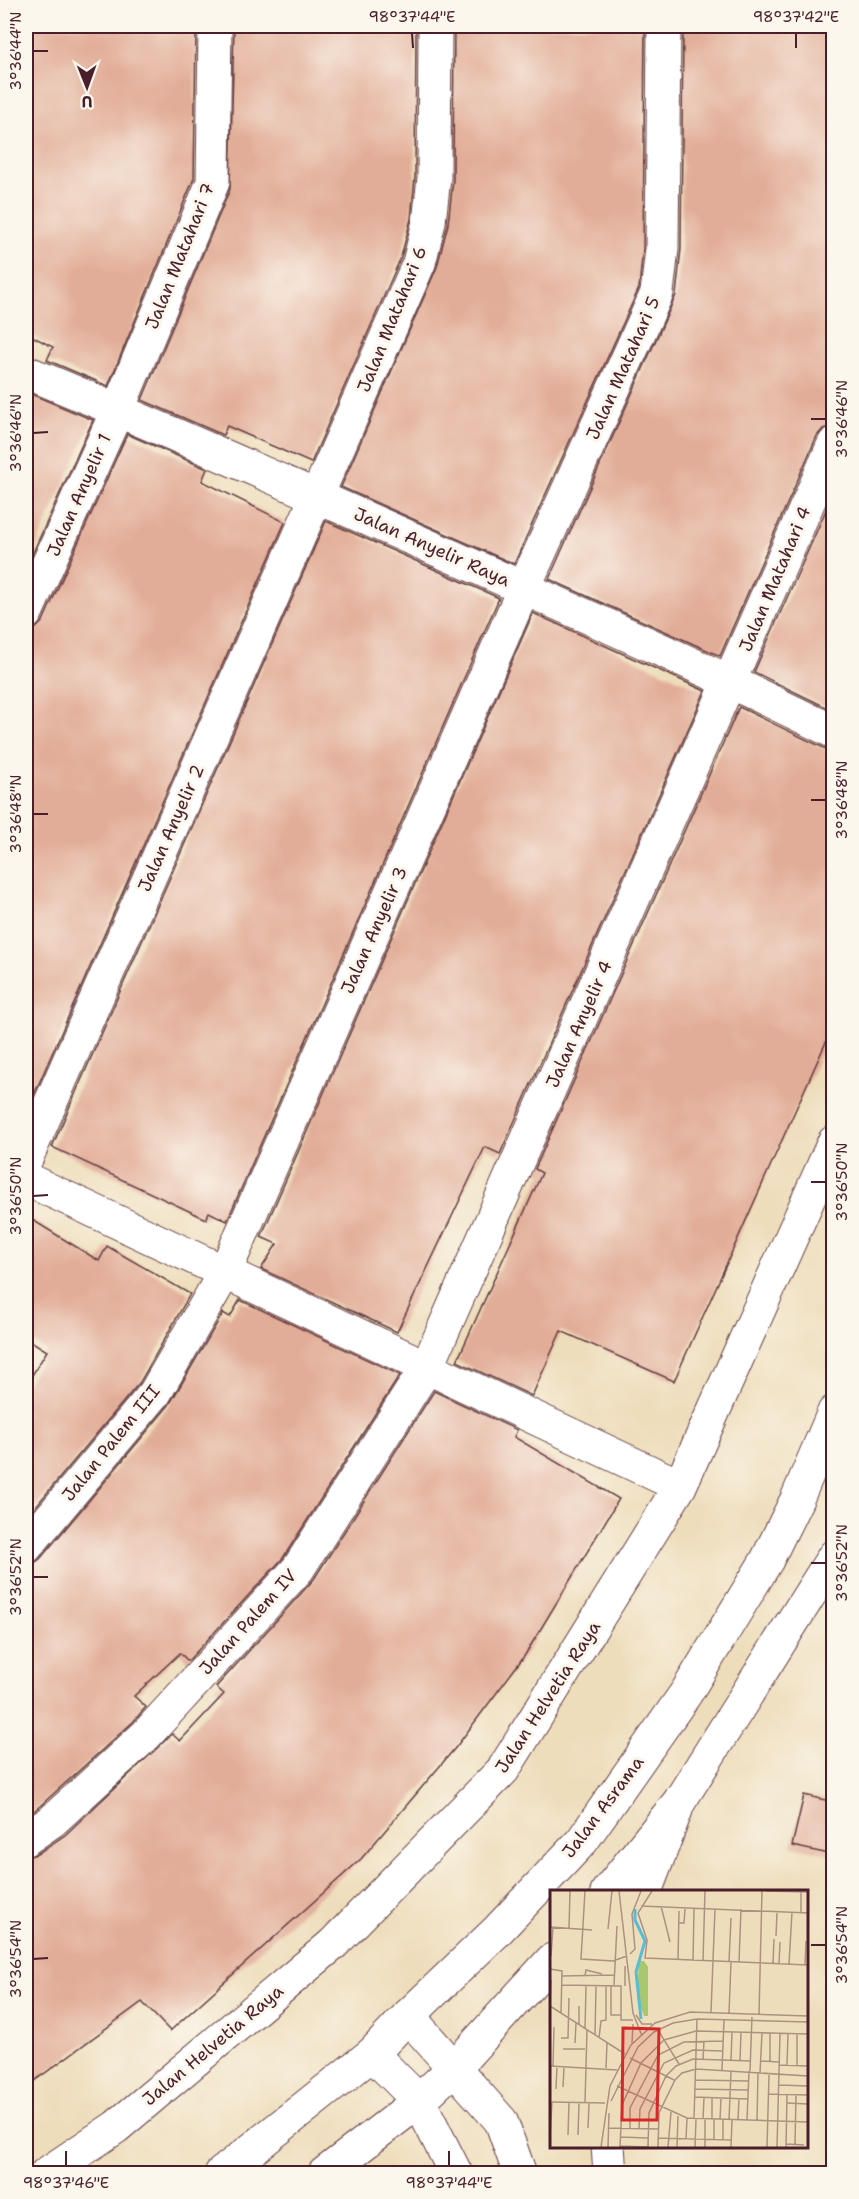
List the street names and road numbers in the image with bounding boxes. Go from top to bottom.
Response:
street label: Jalan Matahari 7 [140,179,220,333]
street label: Jalan Matahari 6 [352,242,432,396]
street label: Jalan Matahari 5 [581,293,665,443]
street label: Jalan Anyelir 1 [41,430,117,560]
street label: Jalan Anyelir Raya [350,502,514,592]
street label: Jalan Matahari 4 [733,503,817,655]
street label: Jalan Anyelir 2 [132,761,210,895]
street label: Jalan Anyelir 3 [335,863,413,997]
street label: Jalan Anyelir 4 [540,957,618,1091]
street label: Jalan Palem III [57,1380,165,1506]
street label: Jalan Palem IV [194,1564,302,1680]
street label: Jalan Helvetia Raya [490,1616,606,1778]
street label: Jalan Asrama [557,1751,649,1863]
street label: Jalan Helvetia Raya [138,1979,288,2111]

